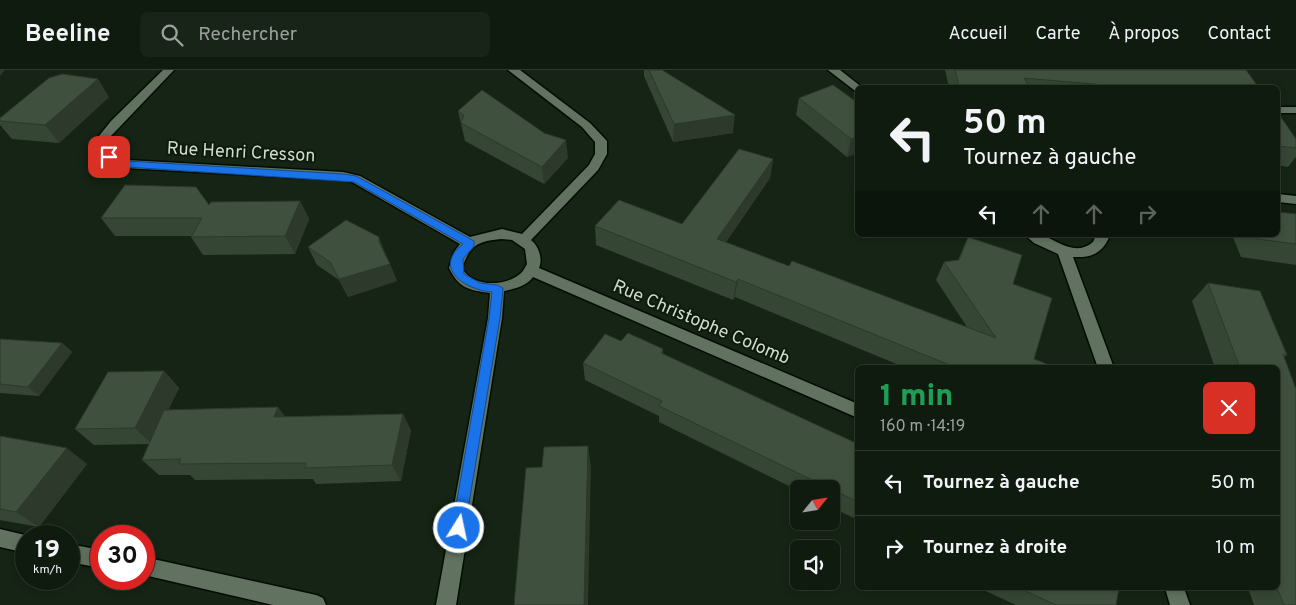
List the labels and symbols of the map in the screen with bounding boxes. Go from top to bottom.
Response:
pin [88,136,130,178]
street label: Rue Henri Cresson [166,138,316,168]
street label: Rue Christophe Colomb [609,275,793,371]
north arrow [790,480,840,530]
position arrow [432,501,484,553]
speed limit sign: 30 [90,525,155,590]

